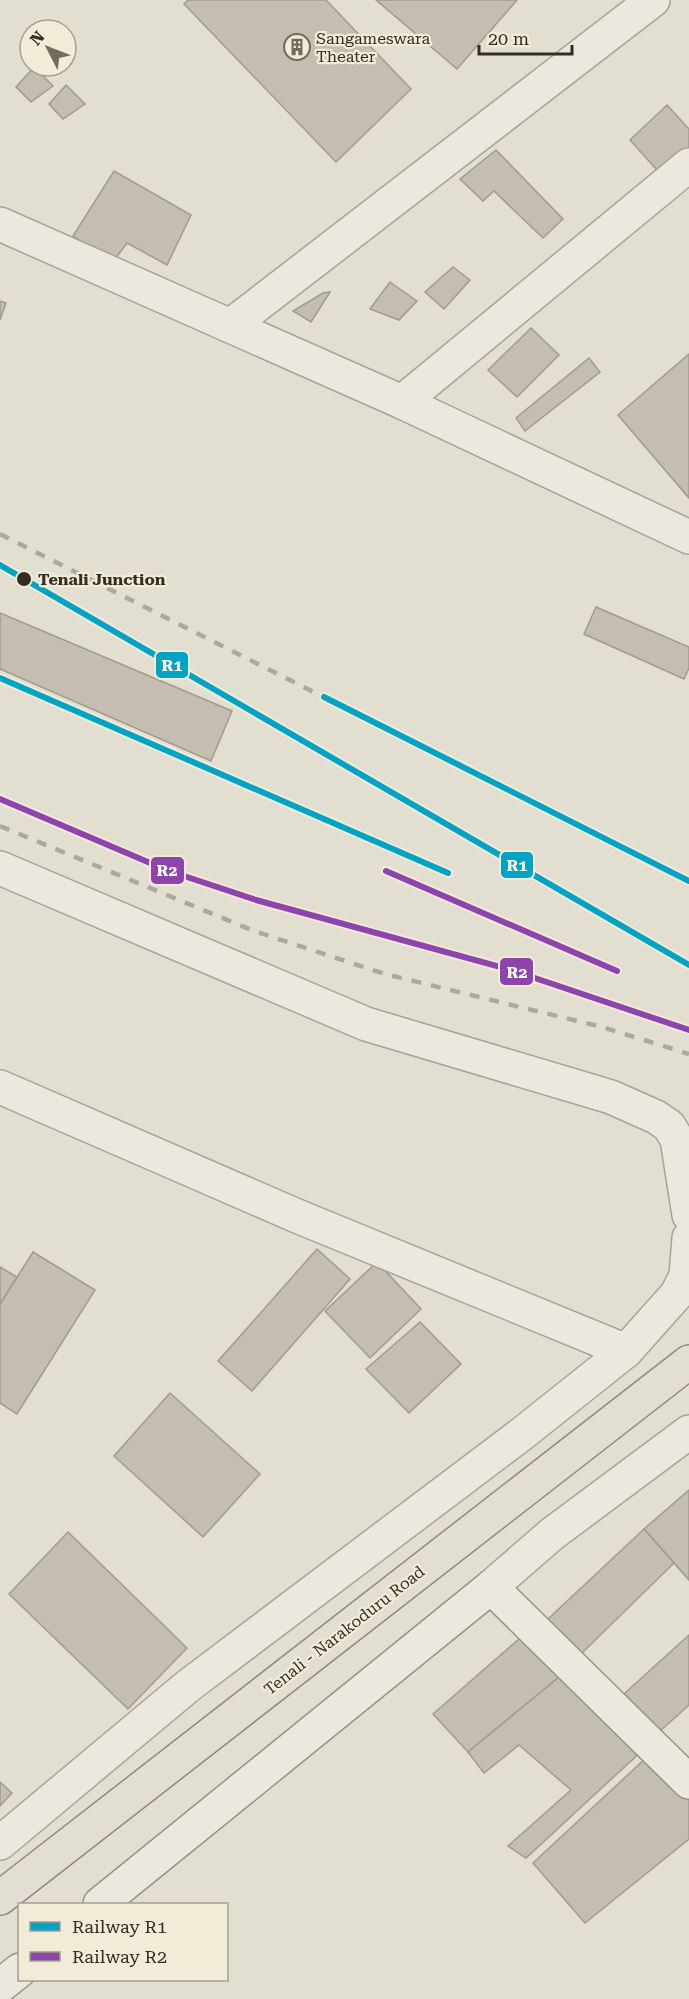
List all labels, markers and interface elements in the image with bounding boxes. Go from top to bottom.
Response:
north arrow [18,18,78,78]
scale bar [479,18,572,56]
text: N [26,27,48,49]
text: 20 m [488,28,529,49]
place label: Sangameswara Theater [316,29,431,66]
building icon: Sangameswara Theater [282,32,312,62]
marker: Tenali Junction [15,570,33,588]
place label: Tenali Junction [38,570,166,589]
line badge: R1 [155,651,189,679]
text: R1 [162,656,182,675]
line badge: R1 [500,851,534,879]
line badge: R2 [150,856,185,885]
text: R1 [507,856,527,875]
text: R2 [157,861,177,880]
line badge: R2 [499,957,534,986]
text: R2 [507,963,527,982]
street label: Tenali - Narakoduru Road [260,1562,428,1699]
legend [18,1903,228,1981]
text: Railway R1 [72,1916,167,1937]
text: Railway R2 [72,1946,167,1967]

